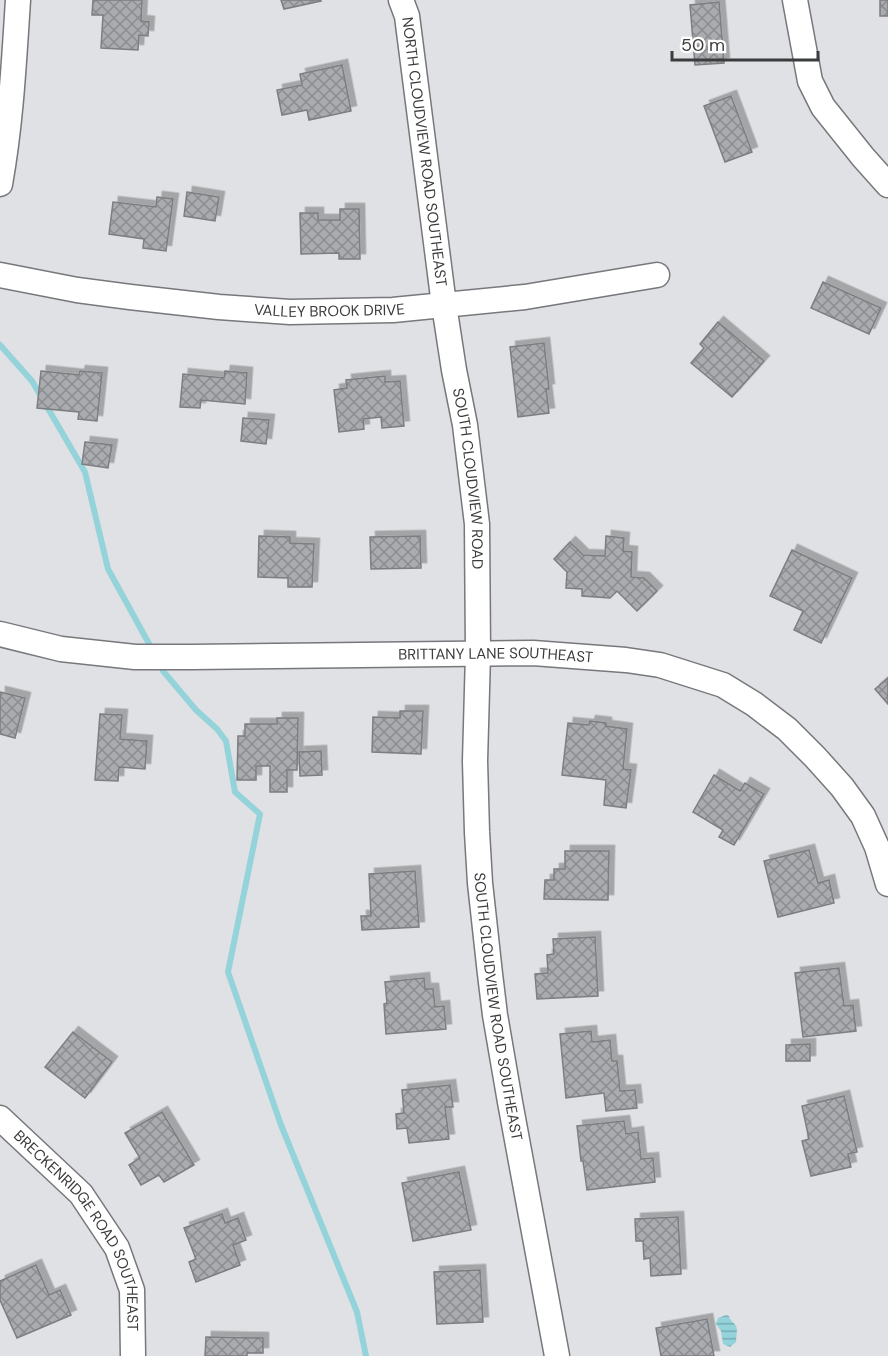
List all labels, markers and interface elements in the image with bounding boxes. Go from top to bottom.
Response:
street label: NORTH CLOUDVIEW ROAD SOUTHEAST [397,16,452,288]
scale bar [672,24,818,62]
text: 50 m [681,33,725,57]
street label: VALLEY BROOK DRIVE [253,299,406,322]
street label: SOUTH CLOUDVIEW ROAD [448,386,487,569]
street label: BRITTANY LANE SOUTHEAST [398,643,594,667]
street label: SOUTH CLOUDVIEW ROAD SOUTHEAST [469,872,527,1142]
street label: BRECKENRIDGE ROAD SOUTHEAST [9,1126,143,1331]

